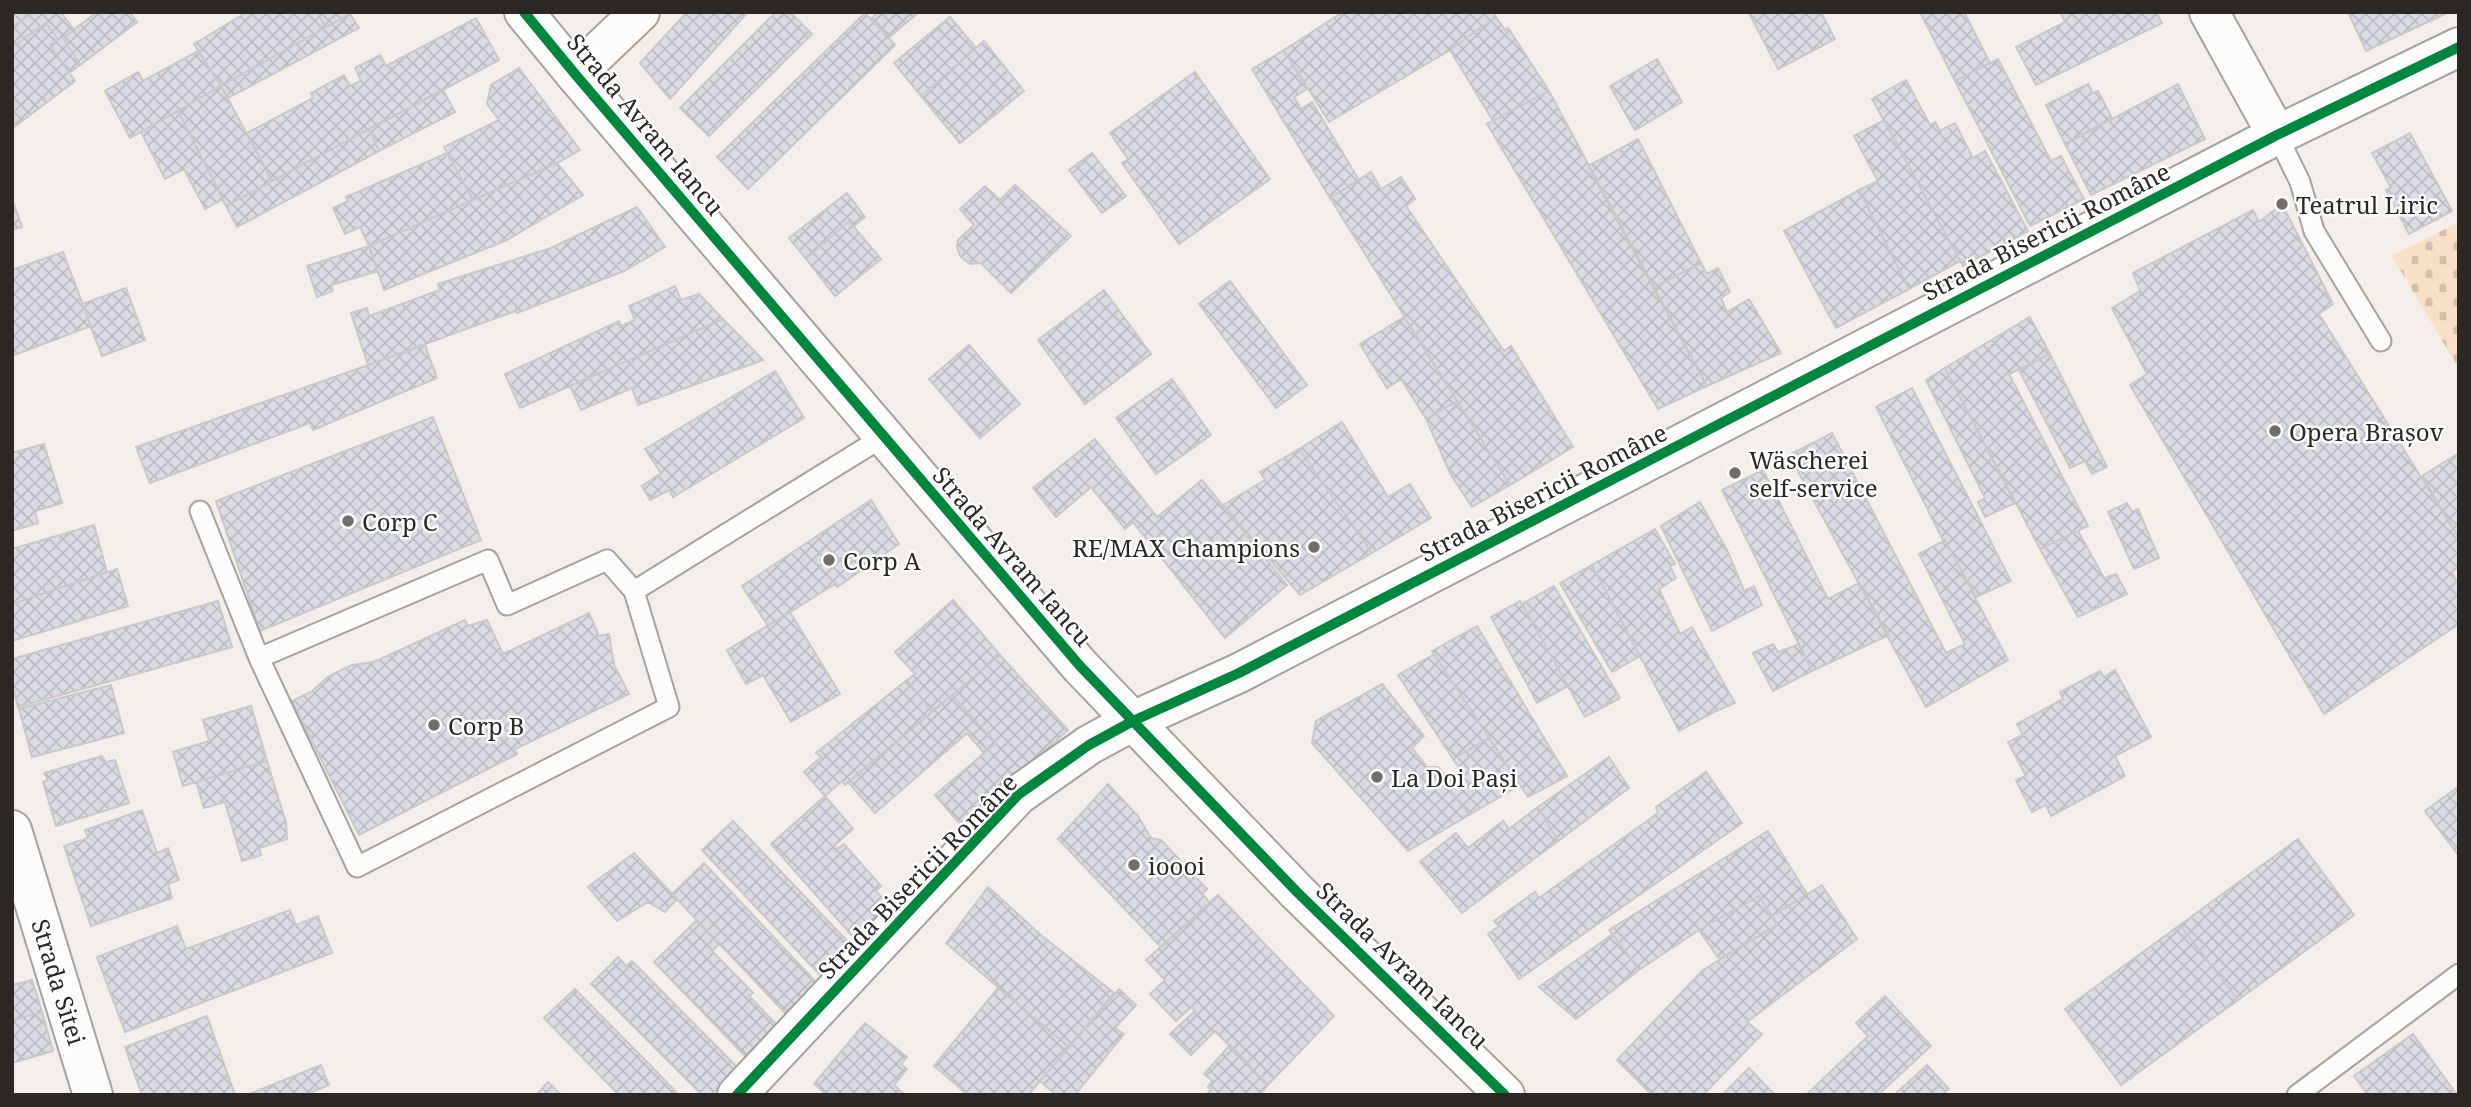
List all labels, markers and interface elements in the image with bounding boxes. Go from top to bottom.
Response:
street label: Strada Avram Iancu [560,26,732,222]
street label: Strada Bisericii Române [1916,154,2176,308]
place label: Teatrul Liric [2296,188,2438,221]
marker: Teatrul Liric [2274,196,2290,212]
street label: Strada Bisericii Române [1413,415,1673,569]
place label: Opera Brașov [2289,415,2444,448]
marker: Opera Brașov [2267,423,2283,439]
place label: Wäscherei self-service [1749,443,1878,504]
street label: Strada Avram Iancu [926,459,1100,653]
marker: Wäscherei self-service [1727,465,1743,481]
place label: Corp C [362,505,438,538]
marker: Corp C [340,513,356,529]
place label: RE/MAX Champions [1072,531,1300,564]
marker: RE/MAX Champions [1306,539,1322,555]
place label: Corp A [843,544,921,577]
marker: Corp A [821,552,837,568]
place label: Corp B [448,709,525,742]
marker: Corp B [426,717,442,733]
place label: La Doi Pași [1391,761,1518,794]
street label: Strada Bisericii Române [810,766,1024,986]
marker: La Doi Pași [1369,769,1385,785]
place label: ioooi [1148,849,1205,882]
marker: ioooi [1126,857,1142,873]
street label: Strada Avram Iancu [1310,874,1496,1056]
street label: Strada Sitei [24,915,94,1049]

